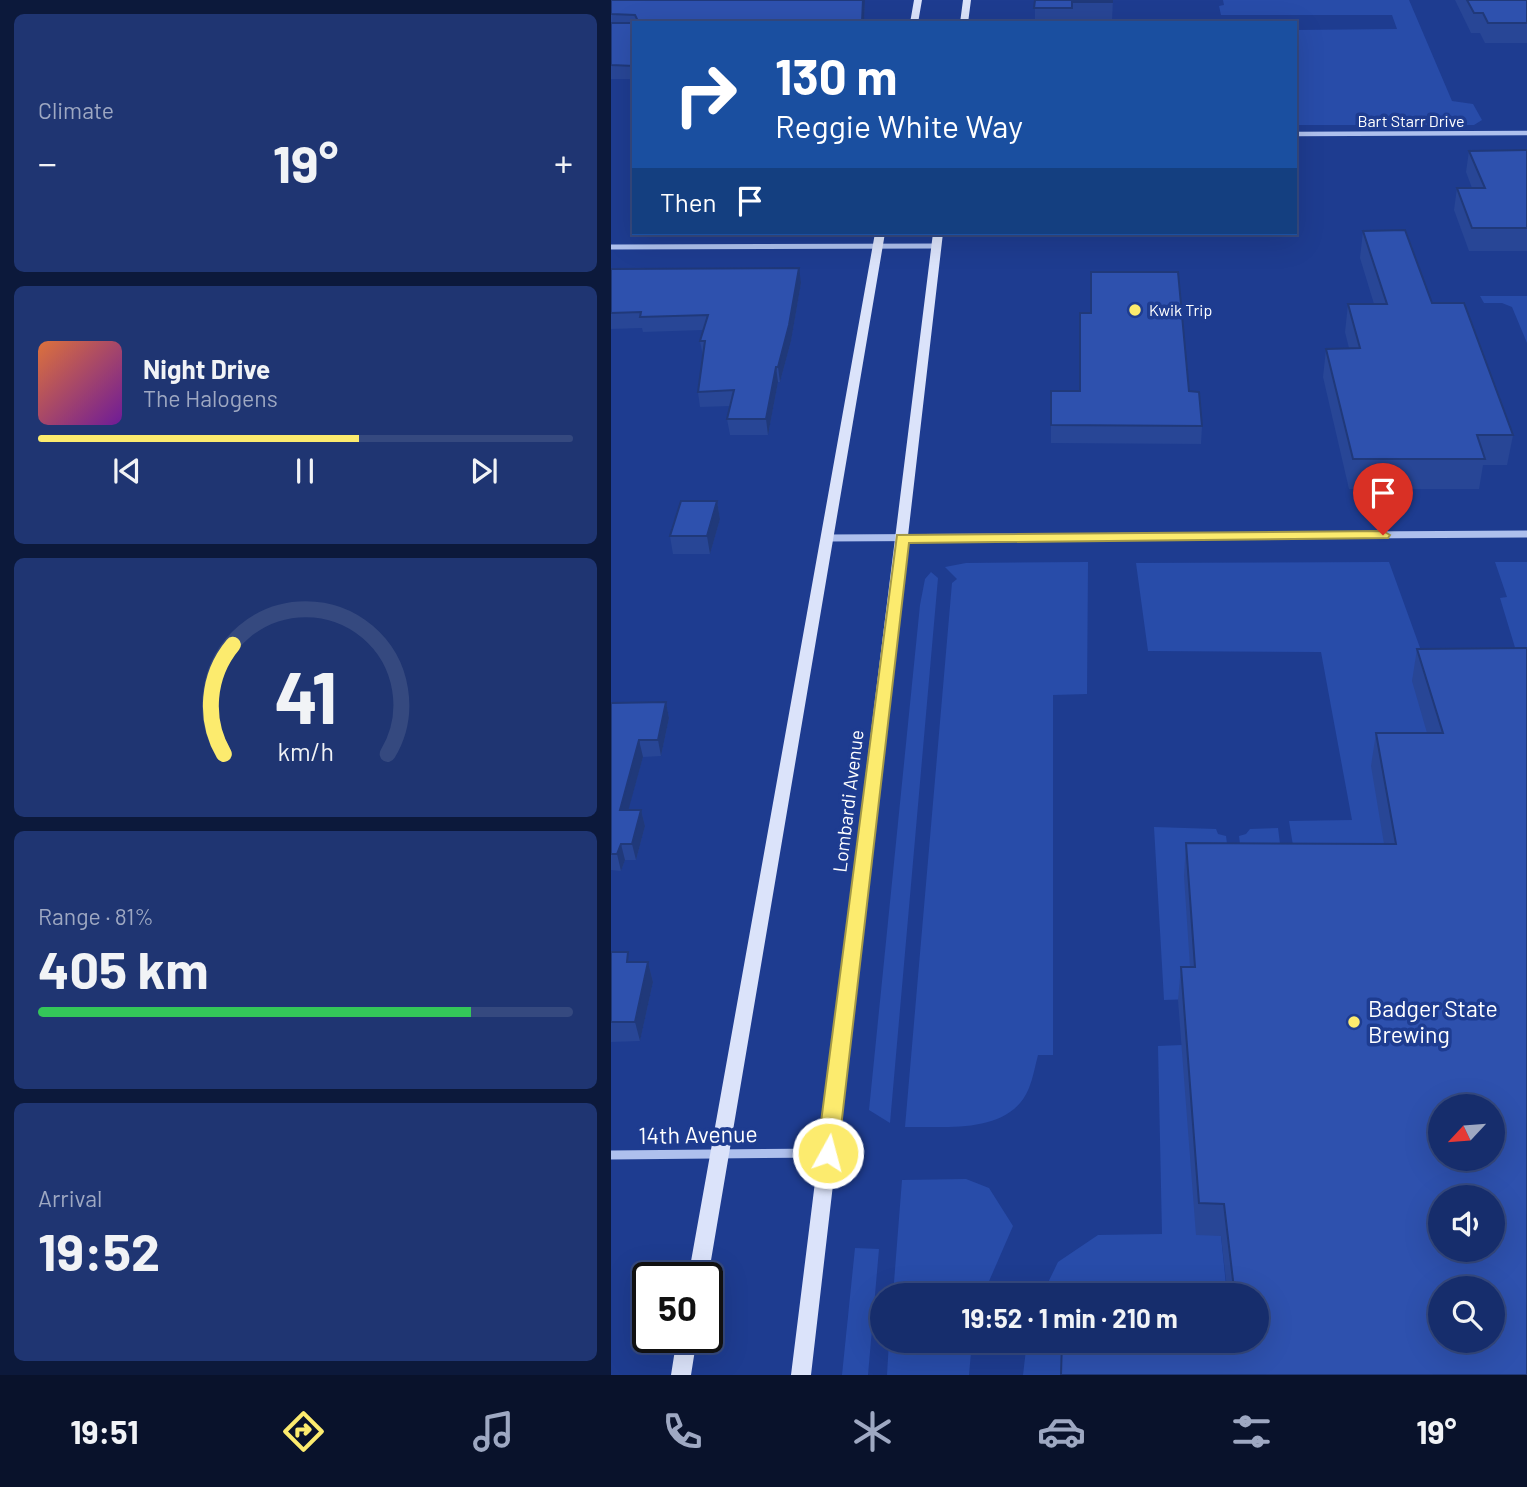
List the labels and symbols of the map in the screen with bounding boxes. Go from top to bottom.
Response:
street label: Bart Starr Drive [1357,111,1465,130]
place label: Kwik Trip [1149,300,1212,319]
marker: Kwik Trip [1127,302,1143,318]
pin [1353,463,1413,535]
street label: Lombardi Avenue [827,728,868,873]
place label: Badger State Brewing [1368,994,1498,1048]
marker: Badger State Brewing [1346,1014,1362,1030]
north arrow [1428,1094,1505,1171]
position arrow [791,1116,865,1190]
street label: 14th Avenue [638,1119,758,1149]
speed limit sign: 50 [632,1262,723,1353]

